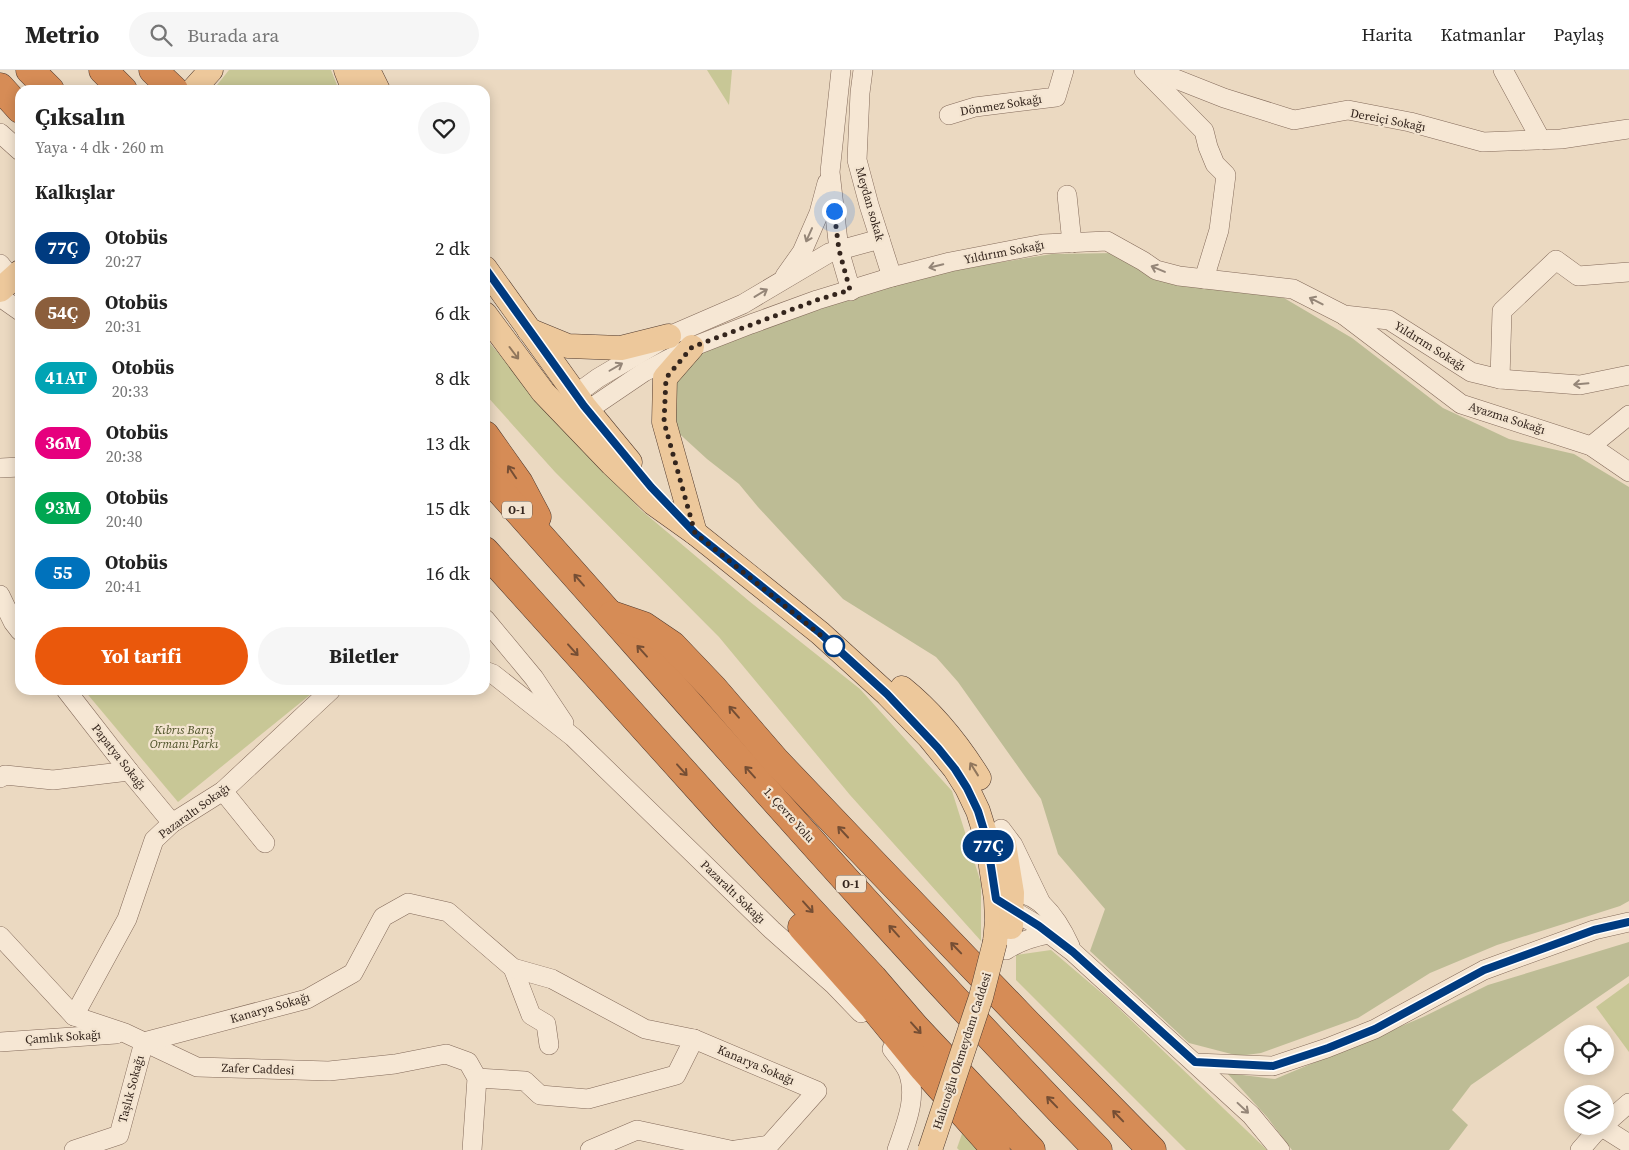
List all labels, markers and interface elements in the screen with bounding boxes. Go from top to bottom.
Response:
search box [129,12,479,57]
text: Metrio [25,18,99,51]
icon: search [147,21,175,49]
text: Burada ara [187,22,279,48]
text: Harita [1362,22,1412,47]
text: Katmanlar [1440,22,1525,47]
text: Paylaş [1553,22,1604,47]
street label: Dönmez Sokağı [959,91,1043,119]
text: Çıksalın [35,100,125,133]
button: heart [418,102,470,154]
street label: Dereiçi Sokağı [1349,105,1427,135]
text: Yaya · 4 dk · 260 m [35,136,164,158]
street label: Meydan sokak [852,165,888,243]
text: Kalkışlar [35,179,115,205]
your location [822,199,847,224]
text: Otobüs [105,224,168,250]
one-way arrow [804,227,814,242]
text: 77Ç [47,235,78,260]
text: 2 dk [435,235,470,261]
street label: Yıldırım Sokağı [962,236,1046,268]
text: 20:27 [105,250,142,272]
one-way arrow [928,262,944,271]
one-way arrow [1151,264,1166,274]
one-way arrow [753,288,767,298]
text: Otobüs [105,289,168,315]
one-way arrow [1309,296,1324,305]
text: 54Ç [47,300,78,325]
text: 6 dk [435,300,470,326]
text: 20:31 [105,315,142,337]
street label: Yıldırım Sokağı [1391,318,1469,375]
one-way arrow [509,346,520,359]
text: Otobüs [112,354,174,380]
one-way arrow [609,362,623,372]
text: 41AT [45,365,87,390]
text: 8 dk [435,365,470,391]
one-way arrow [1574,379,1590,388]
text: 20:33 [112,380,149,402]
street label: Ayazma Sokağı [1467,398,1548,438]
text: Otobüs [106,419,168,445]
text: 36M [45,430,81,455]
text: 13 dk [425,430,470,456]
text: 20:38 [106,445,142,467]
one-way arrow [507,465,517,479]
text: Otobüs [106,484,168,510]
text: 93M [45,495,81,520]
text: 15 dk [425,495,470,521]
road number: O-1 [502,502,532,518]
text: 20:40 [106,510,142,532]
text: Otobüs [105,549,168,575]
text: 55 [53,560,72,585]
text: 16 dk [425,560,470,586]
one-way arrow [573,574,585,587]
text: 20:41 [105,575,142,597]
button: Yol tarifi [35,627,248,685]
button: Biletler [258,627,470,685]
unlabelled marker [823,635,845,657]
one-way arrow [567,644,579,656]
one-way arrow [636,645,647,658]
one-way arrow [728,705,739,718]
street label: Papatya Sokağı [88,721,150,794]
park label: Kıbrıs Barış Ormanı Parkı [150,722,219,752]
one-way arrow [968,762,978,776]
one-way arrow [677,764,688,777]
one-way arrow [744,766,756,779]
street label: Pazaraltı Sokağı [155,779,233,842]
street label: 1. Çevre Yolu [760,784,818,846]
one-way arrow [837,825,849,838]
line badge: 77Ç [959,830,1017,862]
text: 77Ç [973,833,1003,858]
street label: Pazaraltı Sokağı [697,857,769,927]
road number: O-1 [836,876,866,892]
one-way arrow [802,900,814,913]
one-way arrow [888,925,900,938]
one-way arrow [950,942,962,955]
street label: Halıcıoğlu Okmeydanı Caddesi [929,970,995,1132]
street label: Kanarya Sokağı [228,989,312,1027]
one-way arrow [910,1022,922,1035]
map controls [1564,1025,1614,1135]
button: locate [1564,1025,1614,1075]
street label: Çamlık Sokağı [25,1026,102,1048]
street label: Kanarya Sokağı [715,1042,797,1089]
street label: Taşlık Sokağı [114,1053,148,1125]
street label: Zafer Caddesi [221,1060,295,1078]
button: layers [1564,1085,1614,1135]
one-way arrow [1046,1096,1058,1109]
one-way arrow [1237,1102,1249,1114]
one-way arrow [1112,1109,1124,1122]

